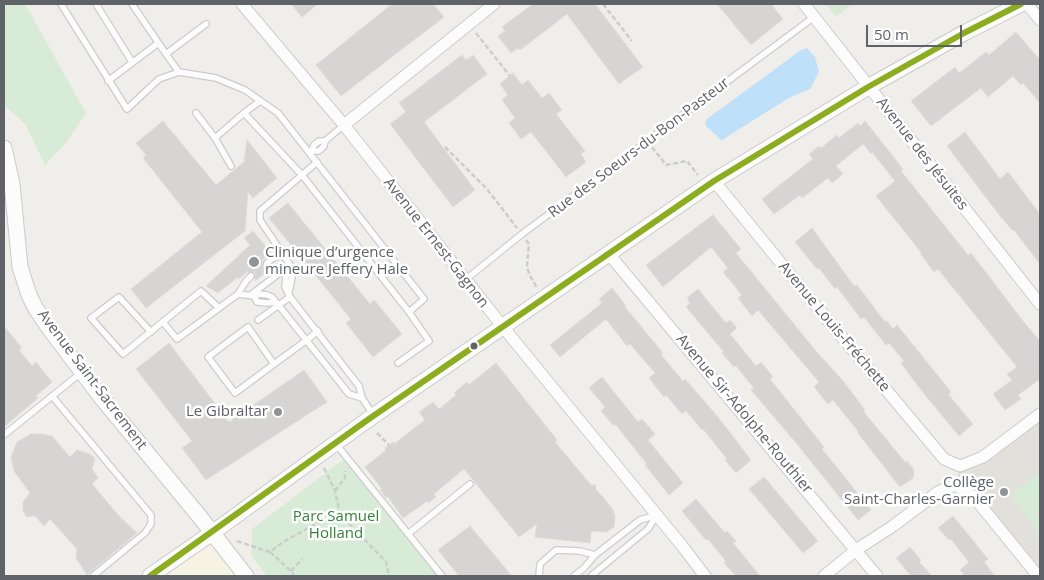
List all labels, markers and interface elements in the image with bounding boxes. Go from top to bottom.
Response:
scale bar [869,15,965,47]
text: 50 m [874,24,909,44]
street label: Rue des Soeurs-du-Bon-Pasteur [545,74,733,222]
street label: Avenue des Jésuites [872,94,972,214]
street label: Avenue Ernest-Gagnon [380,174,492,312]
place label: Clinique d’urgence mineure Jeffery Hale [265,244,408,279]
marker: Clinique d’urgence mineure Jeffery Hale [247,255,261,269]
street label: Avenue Louis-Fréchette [774,258,894,396]
street label: Avenue Saint-Sacrement [33,306,151,454]
street label: Avenue Sir-Adolphe-Routhier [672,331,816,497]
unlabelled marker [469,341,479,351]
place label: Le Gibraltar [186,403,268,421]
marker: Le Gibraltar [272,406,284,418]
place label: Collège Saint-Charles-Garnier [844,474,994,509]
marker: Collège Saint-Charles-Garnier [998,486,1010,498]
park label: Parc Samuel Holland [293,508,379,543]

